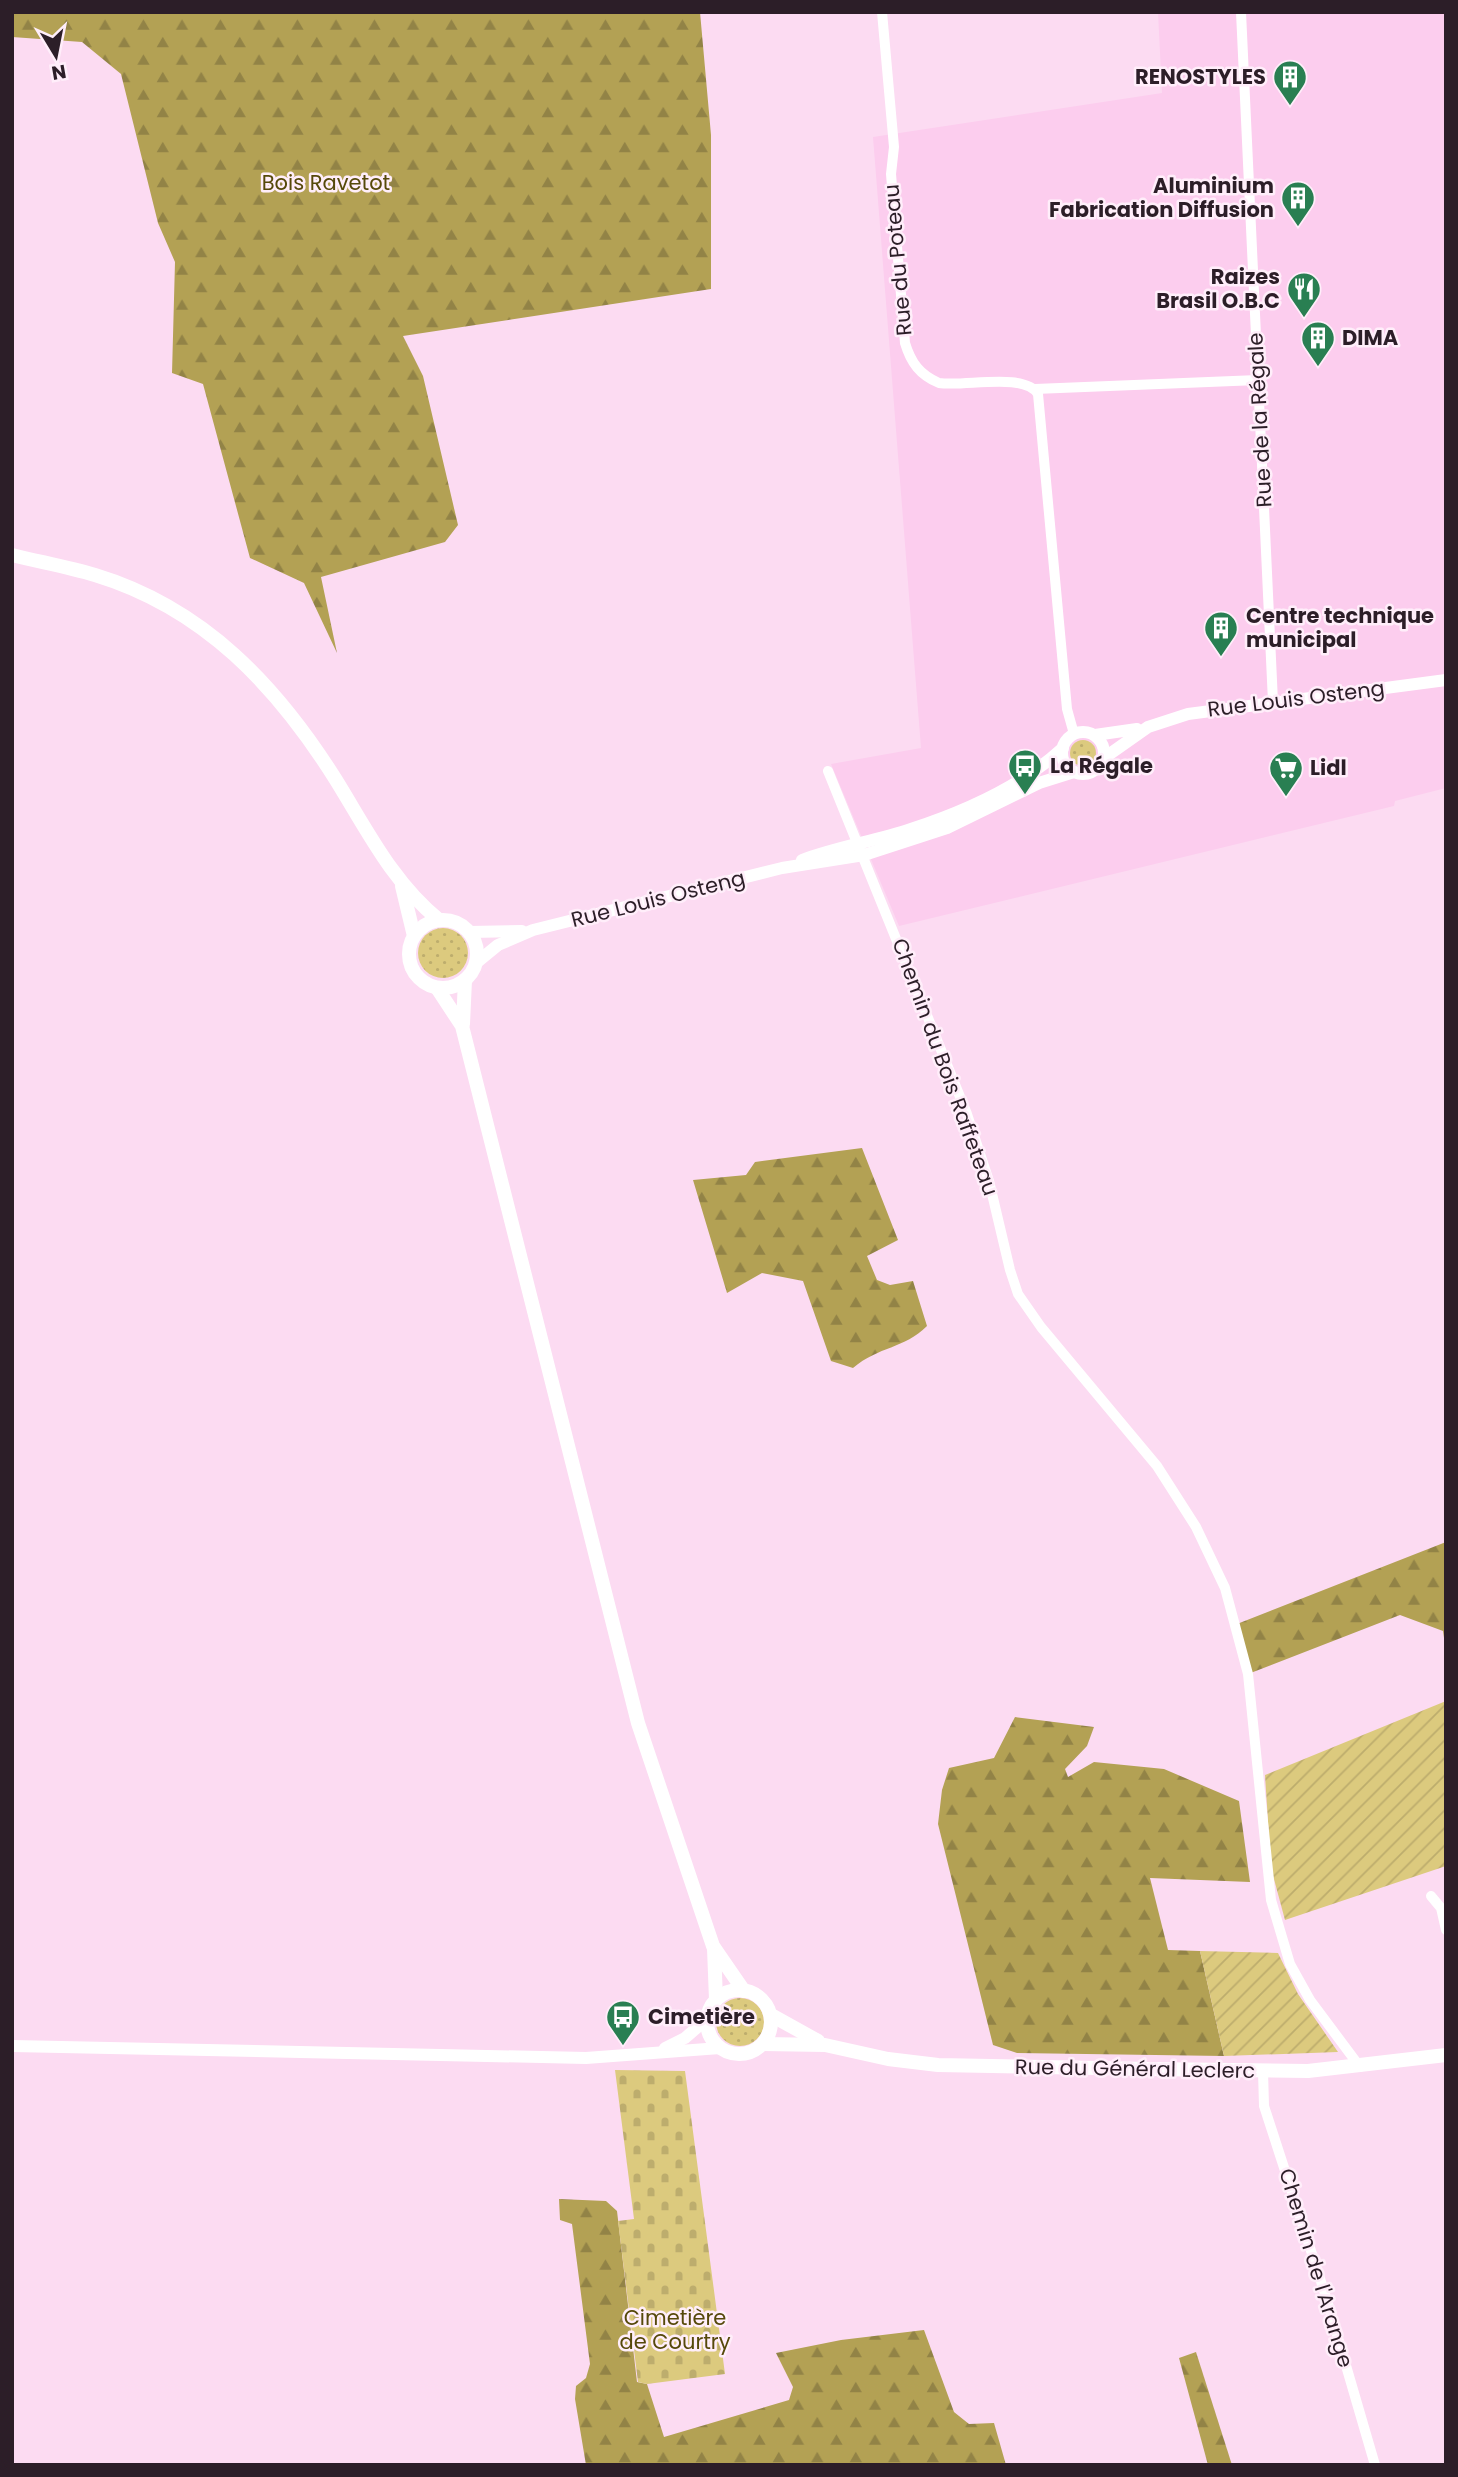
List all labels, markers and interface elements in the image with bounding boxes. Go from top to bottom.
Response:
north arrow [21,21,91,91]
text: N [49,58,68,87]
building icon: RENOSTYLES [1271,58,1309,107]
place label: RENOSTYLES [1135,62,1266,91]
park label: Bois Ravetot [262,168,390,197]
place label: Aluminium Fabrication Diffusion [1049,171,1274,224]
building icon: Aluminium Fabrication Diffusion [1279,179,1317,228]
street label: Rue du Poteau [876,183,919,337]
place label: Raizes Brasil O.B.C [1156,262,1280,315]
restaurant icon: Raizes Brasil O.B.C [1285,270,1323,319]
building icon: DIMA [1299,319,1337,368]
place label: DIMA [1342,323,1399,352]
street label: Rue de la Régale [1240,332,1279,508]
place label: Centre technique municipal [1246,601,1434,654]
building icon: Centre technique municipal [1202,609,1240,658]
street label: Rue Louis Osteng [1206,673,1386,724]
bus stop icon: La Régale [1006,747,1044,796]
supermarket icon: Lidl [1267,749,1305,798]
place label: La Régale [1050,751,1153,780]
place label: Lidl [1310,753,1347,782]
street label: Rue Louis Osteng [568,863,748,934]
street label: Chemin du Bois Raffeteau [885,934,1006,1200]
bus stop icon: Cimetière [604,1998,642,2047]
place label: Cimetière [648,2002,755,2031]
street label: Rue du Général Leclerc [1015,2052,1255,2085]
street label: Chemin de l'Arange [1272,2165,1361,2371]
park label: Cimetière de Courtry [619,2303,731,2356]

